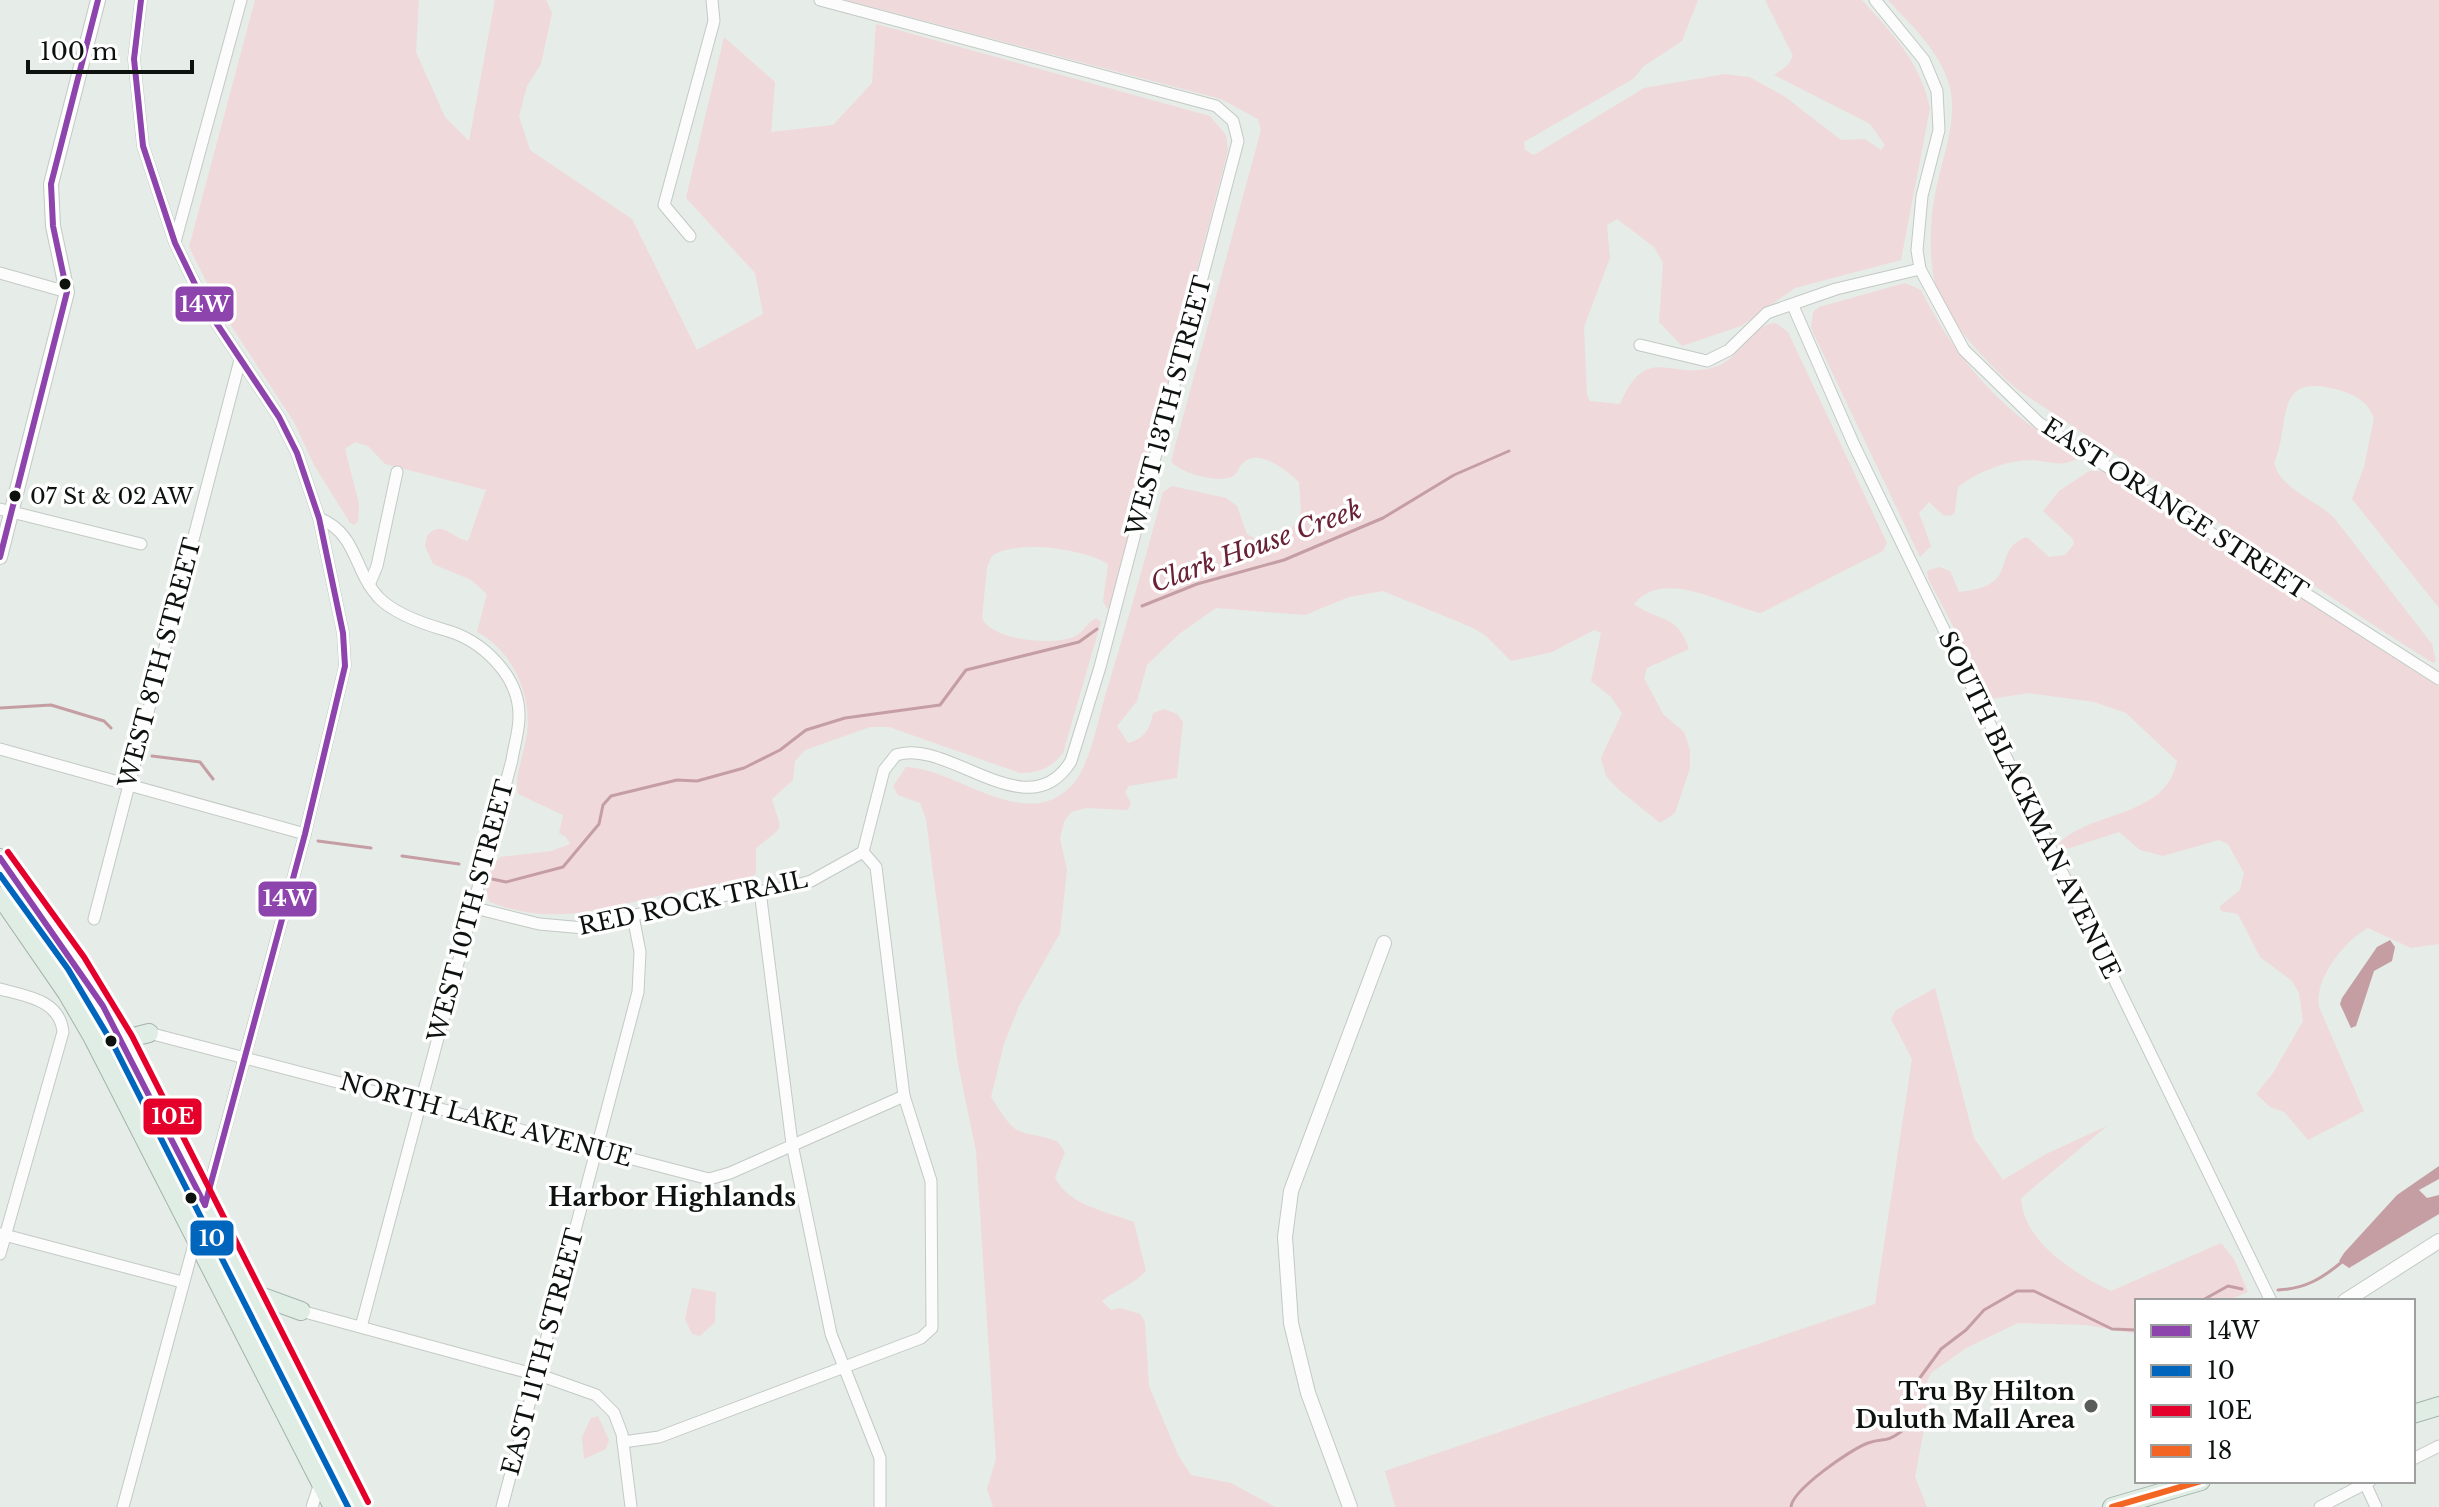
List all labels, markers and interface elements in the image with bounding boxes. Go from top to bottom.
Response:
scale bar [28,24,192,74]
text: 100 m [40,37,118,66]
street label: WEST 13TH STREET [1120,273,1217,540]
unlabelled marker [57,276,73,292]
line badge: 14W [174,285,235,323]
text: 14W [180,291,231,318]
street label: EAST ORANGE STREET [2037,412,2313,605]
place label: 07 St & 02 AW [30,483,195,510]
marker: 07 St & 02 AW [7,488,23,504]
water label: Clark House Creek [1146,493,1366,599]
street label: WEST 8TH STREET [112,535,207,792]
street label: SOUTH BLACKMAN AVENUE [1932,626,2127,984]
street label: WEST 10TH STREET [421,777,519,1046]
street label: RED ROCK TRAIL [576,864,810,941]
line badge: 14W [257,880,318,918]
text: 14W [263,885,314,912]
unlabelled marker [103,1033,119,1049]
street label: NORTH LAKE AVENUE [337,1067,635,1172]
line badge: 10E [142,1097,203,1136]
text: 10E [151,1103,195,1130]
district label: Harbor Highlands [548,1181,796,1213]
unlabelled marker [183,1190,199,1206]
line badge: 10 [189,1219,235,1257]
text: 10 [199,1225,225,1252]
street label: EAST 11TH STREET [496,1225,589,1478]
legend [2135,1299,2415,1483]
text: 14W [2207,1316,2260,1345]
text: 10 [2207,1356,2235,1385]
place label: Tru By Hilton Duluth Mall Area [1855,1377,2076,1434]
text: 10E [2207,1396,2252,1425]
marker: Tru By Hilton Duluth Mall Area [2082,1397,2100,1415]
text: 18 [2207,1436,2232,1465]

